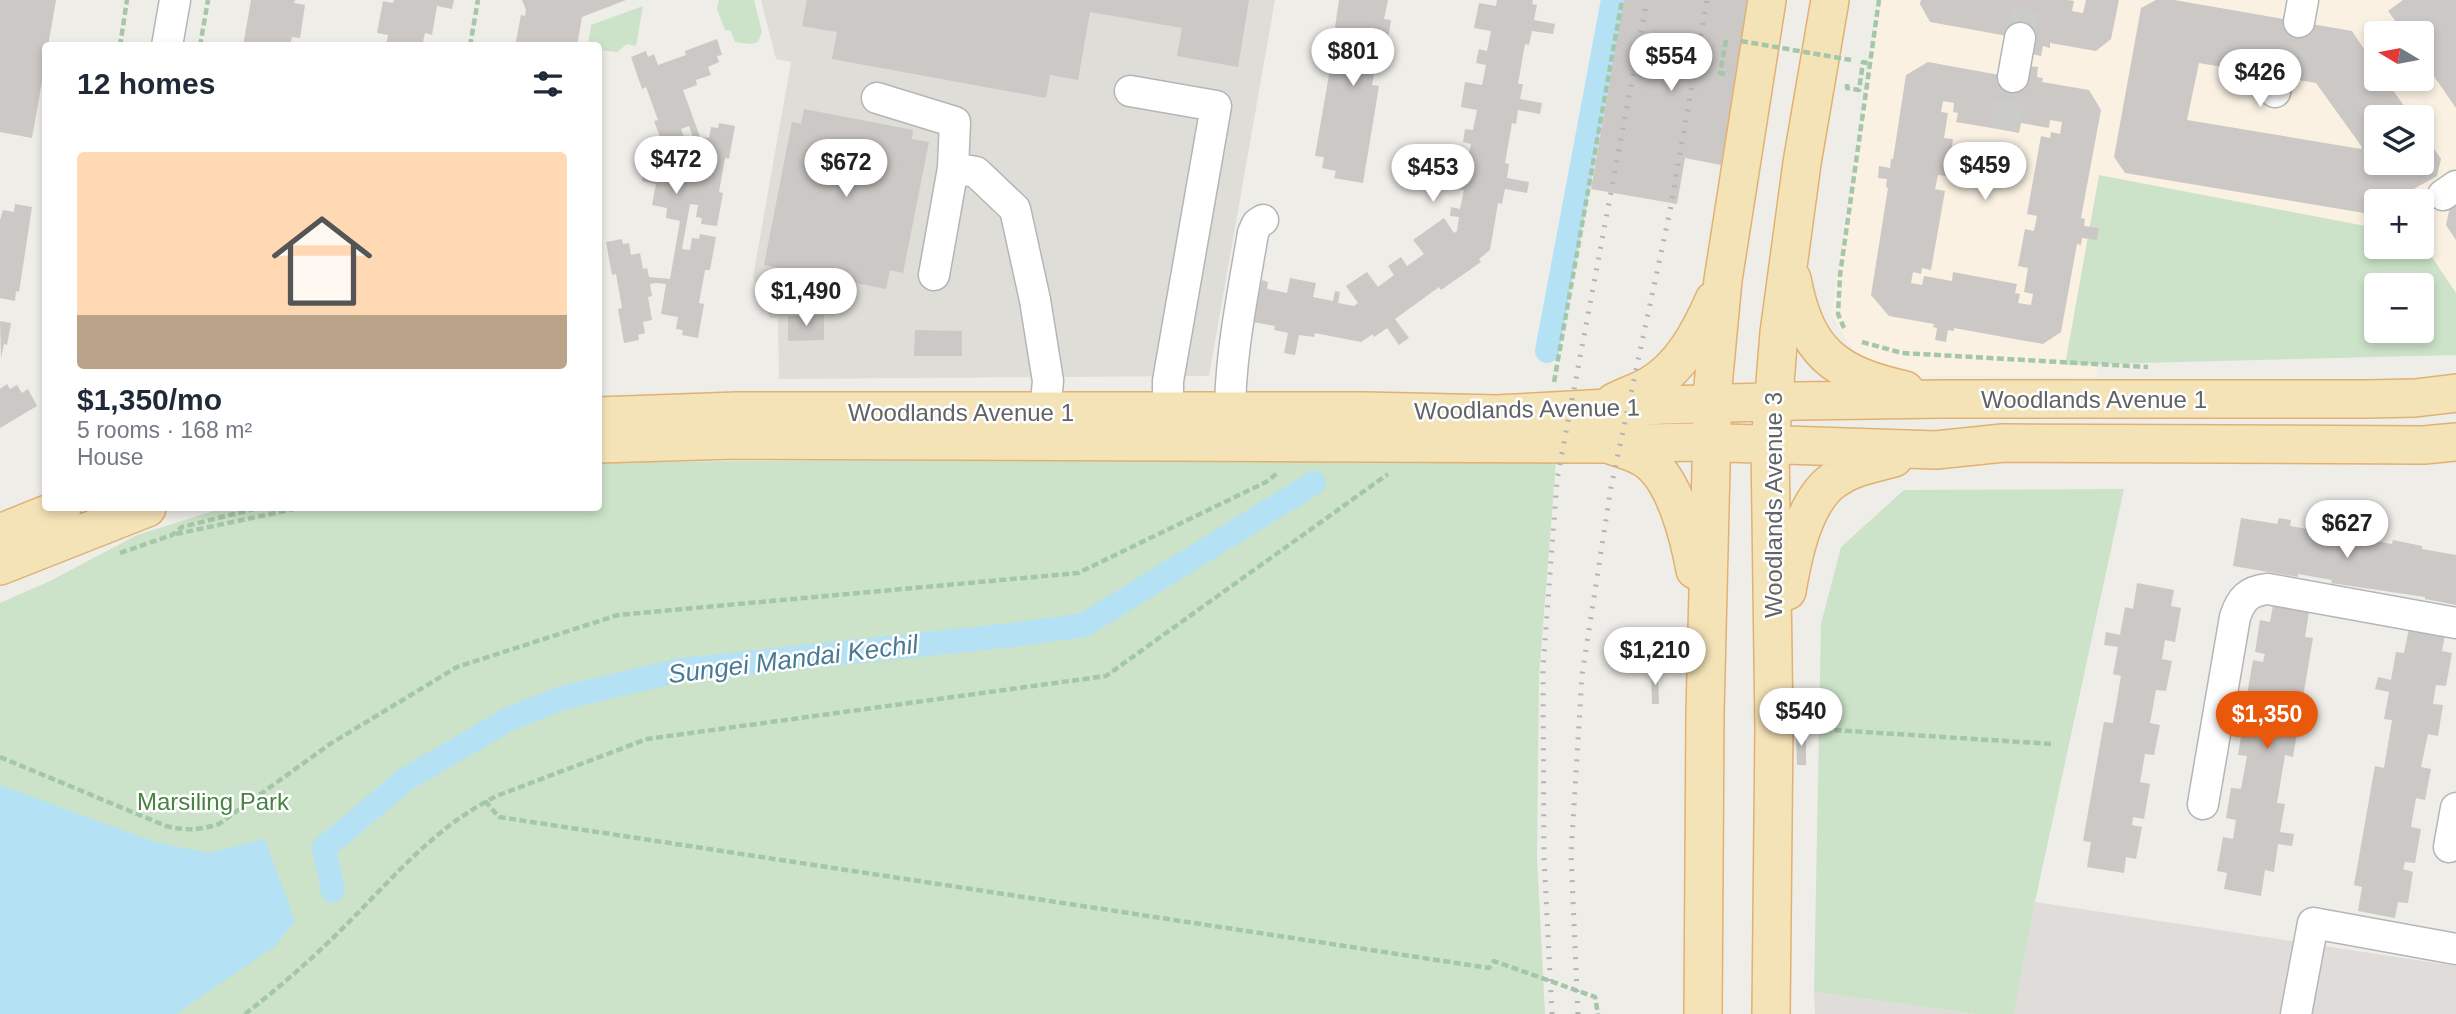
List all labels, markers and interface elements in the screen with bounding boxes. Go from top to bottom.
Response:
north arrow [2364,21,2434,91]
map controls [2364,21,2434,343]
pin: $801 [1312,28,1394,88]
pin: $554 [1630,34,1712,93]
text: $801 [1327,38,1379,64]
text: $554 [1645,43,1697,69]
pin: $426 [2219,50,2301,109]
text: $426 [2234,59,2286,85]
icon: filters [529,65,567,103]
text: 12 homes [77,67,215,100]
button: layers [2364,105,2434,175]
pin: $472 [635,136,717,196]
pin: $672 [805,140,887,199]
pin: $459 [1944,142,2026,202]
pin: $453 [1392,144,1474,204]
text: $472 [650,146,702,172]
text: $672 [820,149,872,175]
text: $459 [1959,152,2011,178]
text: $453 [1407,154,1459,180]
button: + [2364,189,2434,259]
icon: home [259,198,385,324]
pin: $1,490 [749,268,863,328]
button: − [2364,273,2434,343]
text: $1,490 [771,278,841,304]
text: $1,350/mo [77,383,222,416]
street label: Woodlands Avenue 1 [1981,386,2207,413]
street label: Woodlands Avenue 3 [1760,392,1787,618]
street label: Woodlands Avenue 1 [1414,394,1640,424]
street label: Woodlands Avenue 1 [848,399,1074,426]
text: 5 rooms · 168 m² [77,417,252,443]
text: House [77,444,143,470]
pin: $627 [2306,500,2388,560]
text: $627 [2321,510,2373,536]
pin: $1,210 [1598,628,1712,687]
water label: Sungei Mandai Kechil [666,629,921,689]
text: $1,210 [1620,637,1690,663]
pin: $540 [1760,688,1842,748]
pin: $1,350 [2210,692,2324,751]
text: $540 [1775,698,1827,724]
text: $1,350 [2232,701,2302,727]
park label: Marsiling Park [137,788,290,815]

